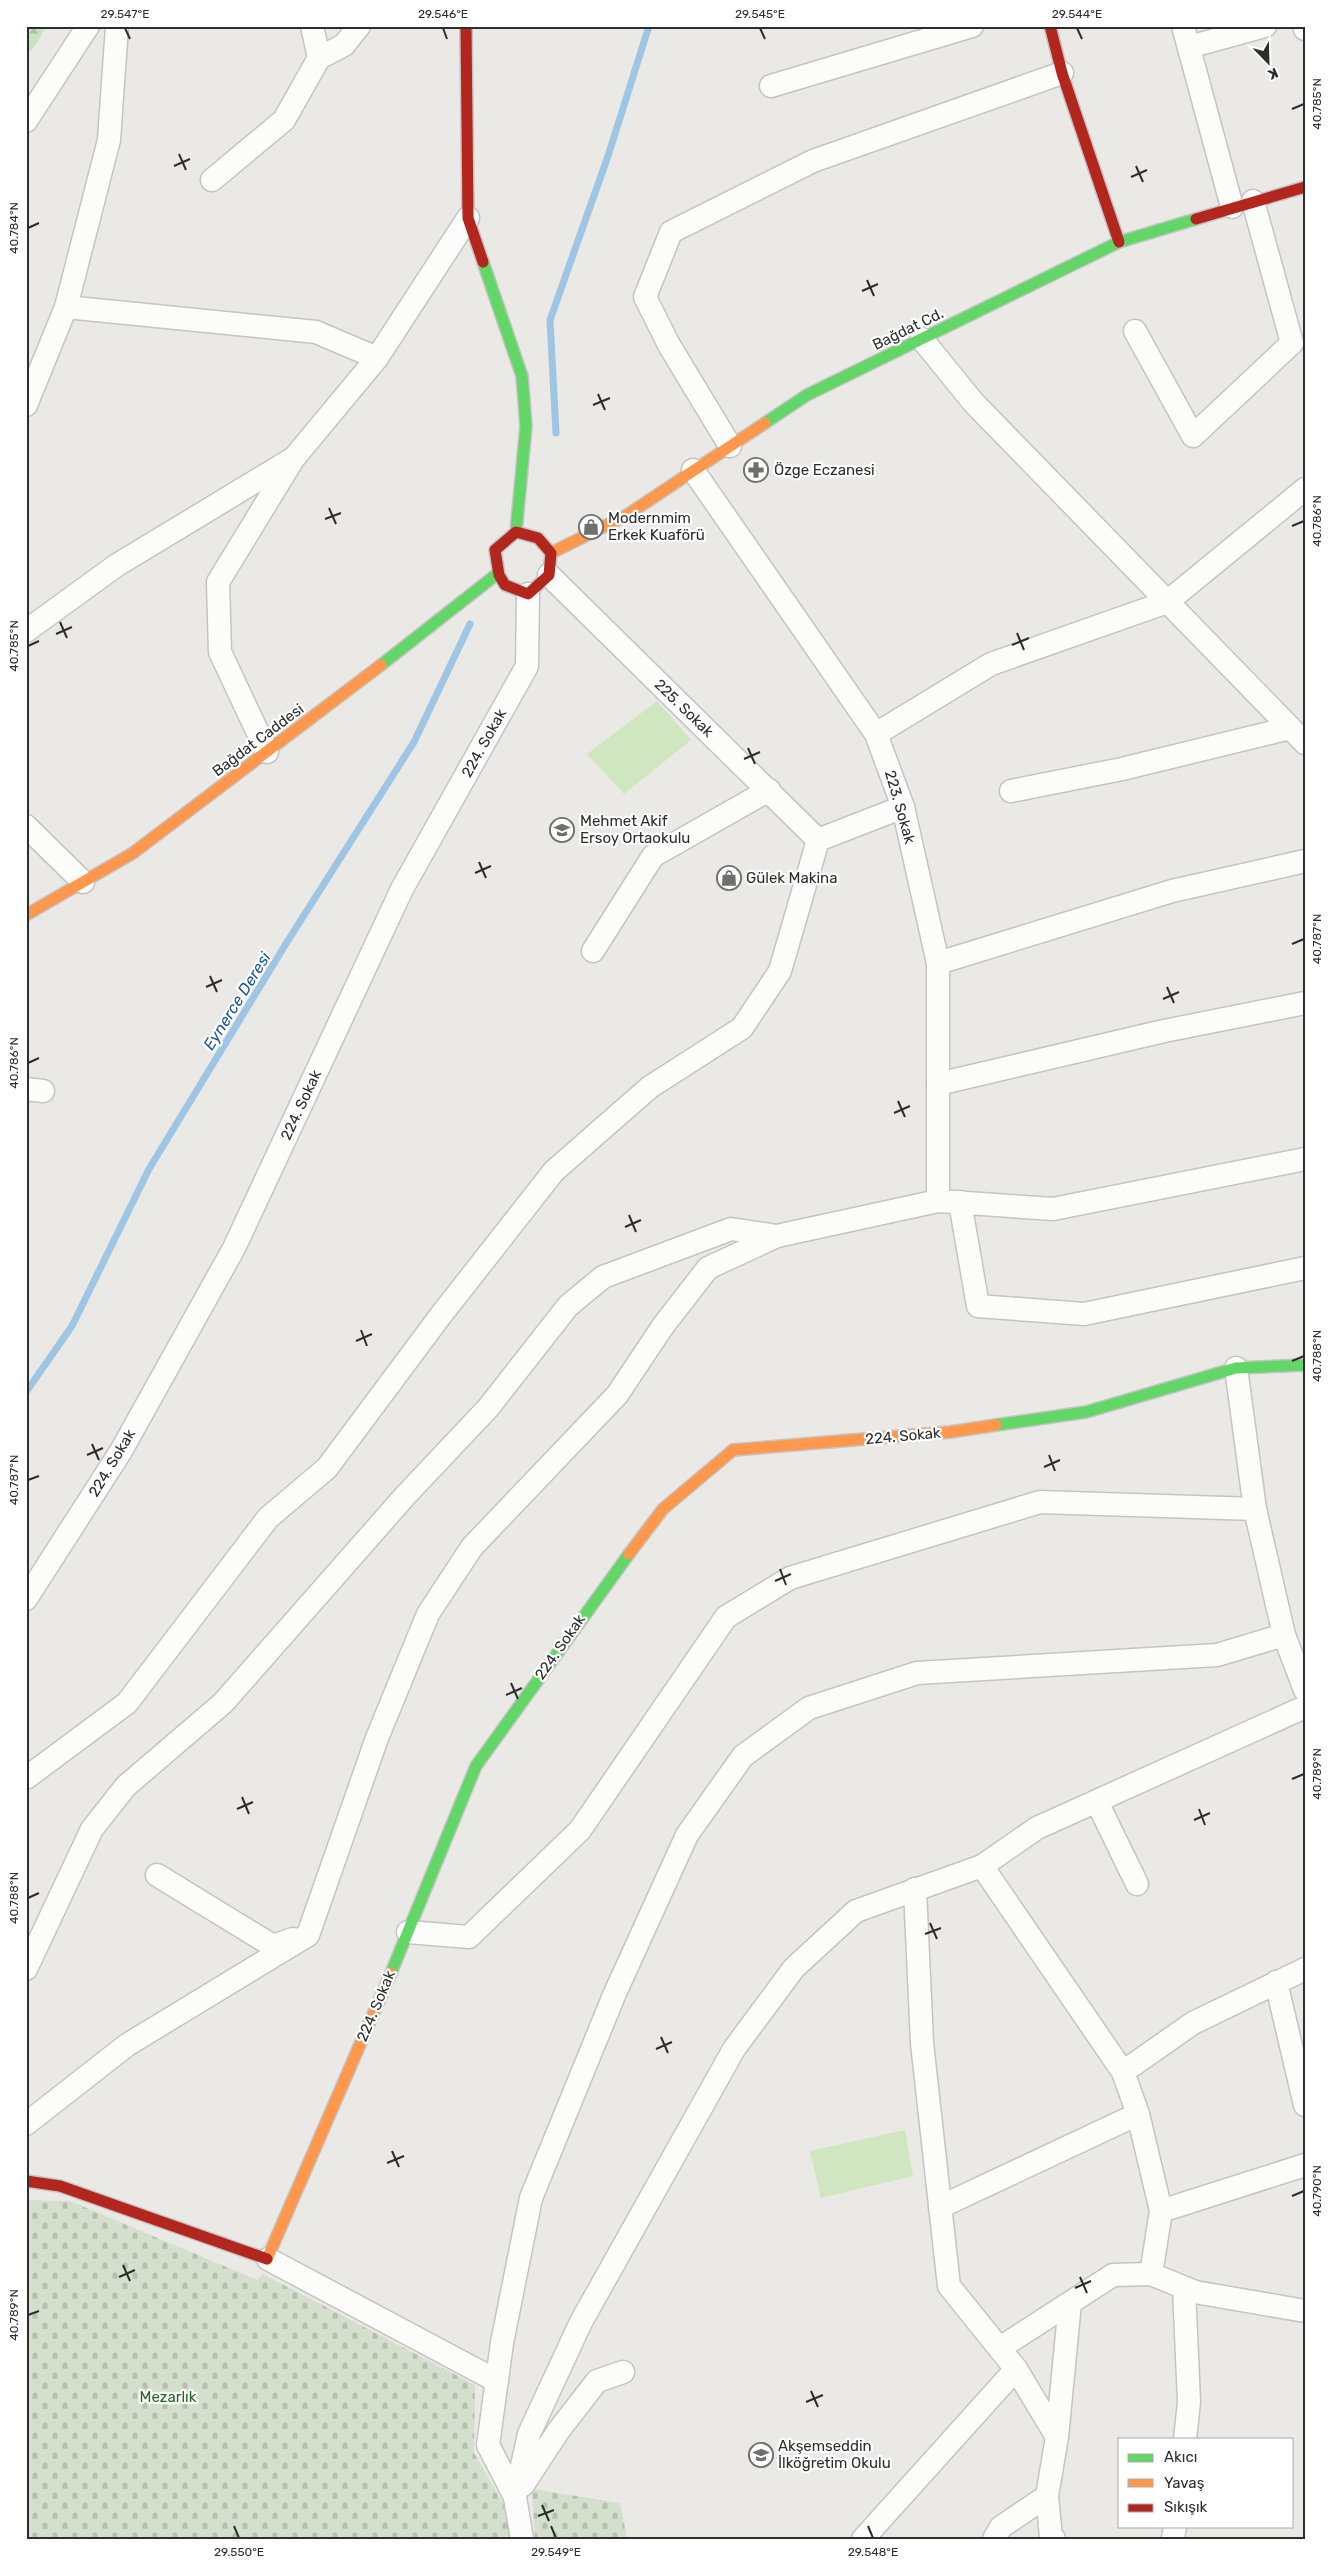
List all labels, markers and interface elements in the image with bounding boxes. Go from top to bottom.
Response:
text: 29.547°E [101,7,149,21]
text: 29.546°E [418,7,468,21]
text: 29.545°E [735,7,785,21]
text: 29.544°E [1052,7,1102,21]
north arrow [1244,38,1294,88]
text: K [1265,64,1280,83]
text: 40.785°N [1310,78,1324,130]
text: 40.784°N [7,202,21,254]
street label: Bağdat Cd. [870,304,946,354]
pharmacy icon: Özge Eczanesi [743,457,769,483]
place label: Özge Eczanesi [774,461,875,479]
text: 40.786°N [1310,495,1324,547]
place label: Modernmim Erkek Kuaförü [608,509,705,544]
shop icon: Modernmim Erkek Kuaförü [578,514,604,540]
text: 40.785°N [7,620,21,672]
street label: 225. Sokak [651,675,718,741]
street label: Bağdat Caddesi [209,700,307,780]
street label: 224. Sokak [458,705,510,780]
street label: 223. Sokak [881,768,919,846]
place label: Mehmet Akif Ersoy Ortaokulu [580,812,690,847]
school or university icon: Mehmet Akif Ersoy Ortaokulu [549,817,575,843]
shop icon: Gülek Makina [716,865,742,891]
place label: Gülek Makina [746,869,838,887]
text: 40.787°N [1310,914,1324,964]
water label: Eynerce Deresi [199,948,275,1053]
text: 40.786°N [7,1037,21,1089]
street label: 224. Sokak [277,1067,325,1143]
text: 40.788°N [1310,1330,1324,1382]
street label: 224. Sokak [865,1424,942,1448]
street label: 224. Sokak [85,1426,139,1500]
text: 40.787°N [7,1455,21,1505]
street label: 224. Sokak [531,1611,589,1683]
text: 40.789°N [1310,1748,1324,1800]
text: 40.788°N [7,1872,21,1924]
street label: 224. Sokak [353,1967,399,2044]
text: 40.790°N [1310,2165,1324,2217]
text: 40.789°N [7,2289,21,2341]
park label: Mezarlık [140,2388,197,2406]
place label: Akşemseddin İlköğretim Okulu [778,2437,891,2472]
legend [1118,2438,1294,2528]
school or university icon: Akşemseddin İlköğretim Okulu [748,2442,774,2468]
text: Akıcı [1164,2448,1197,2466]
text: Yavaş [1164,2474,1205,2492]
text: Sıkışık [1164,2498,1208,2516]
text: 29.550°E [214,2545,264,2559]
text: 29.549°E [531,2545,581,2559]
text: 29.548°E [848,2545,898,2559]

